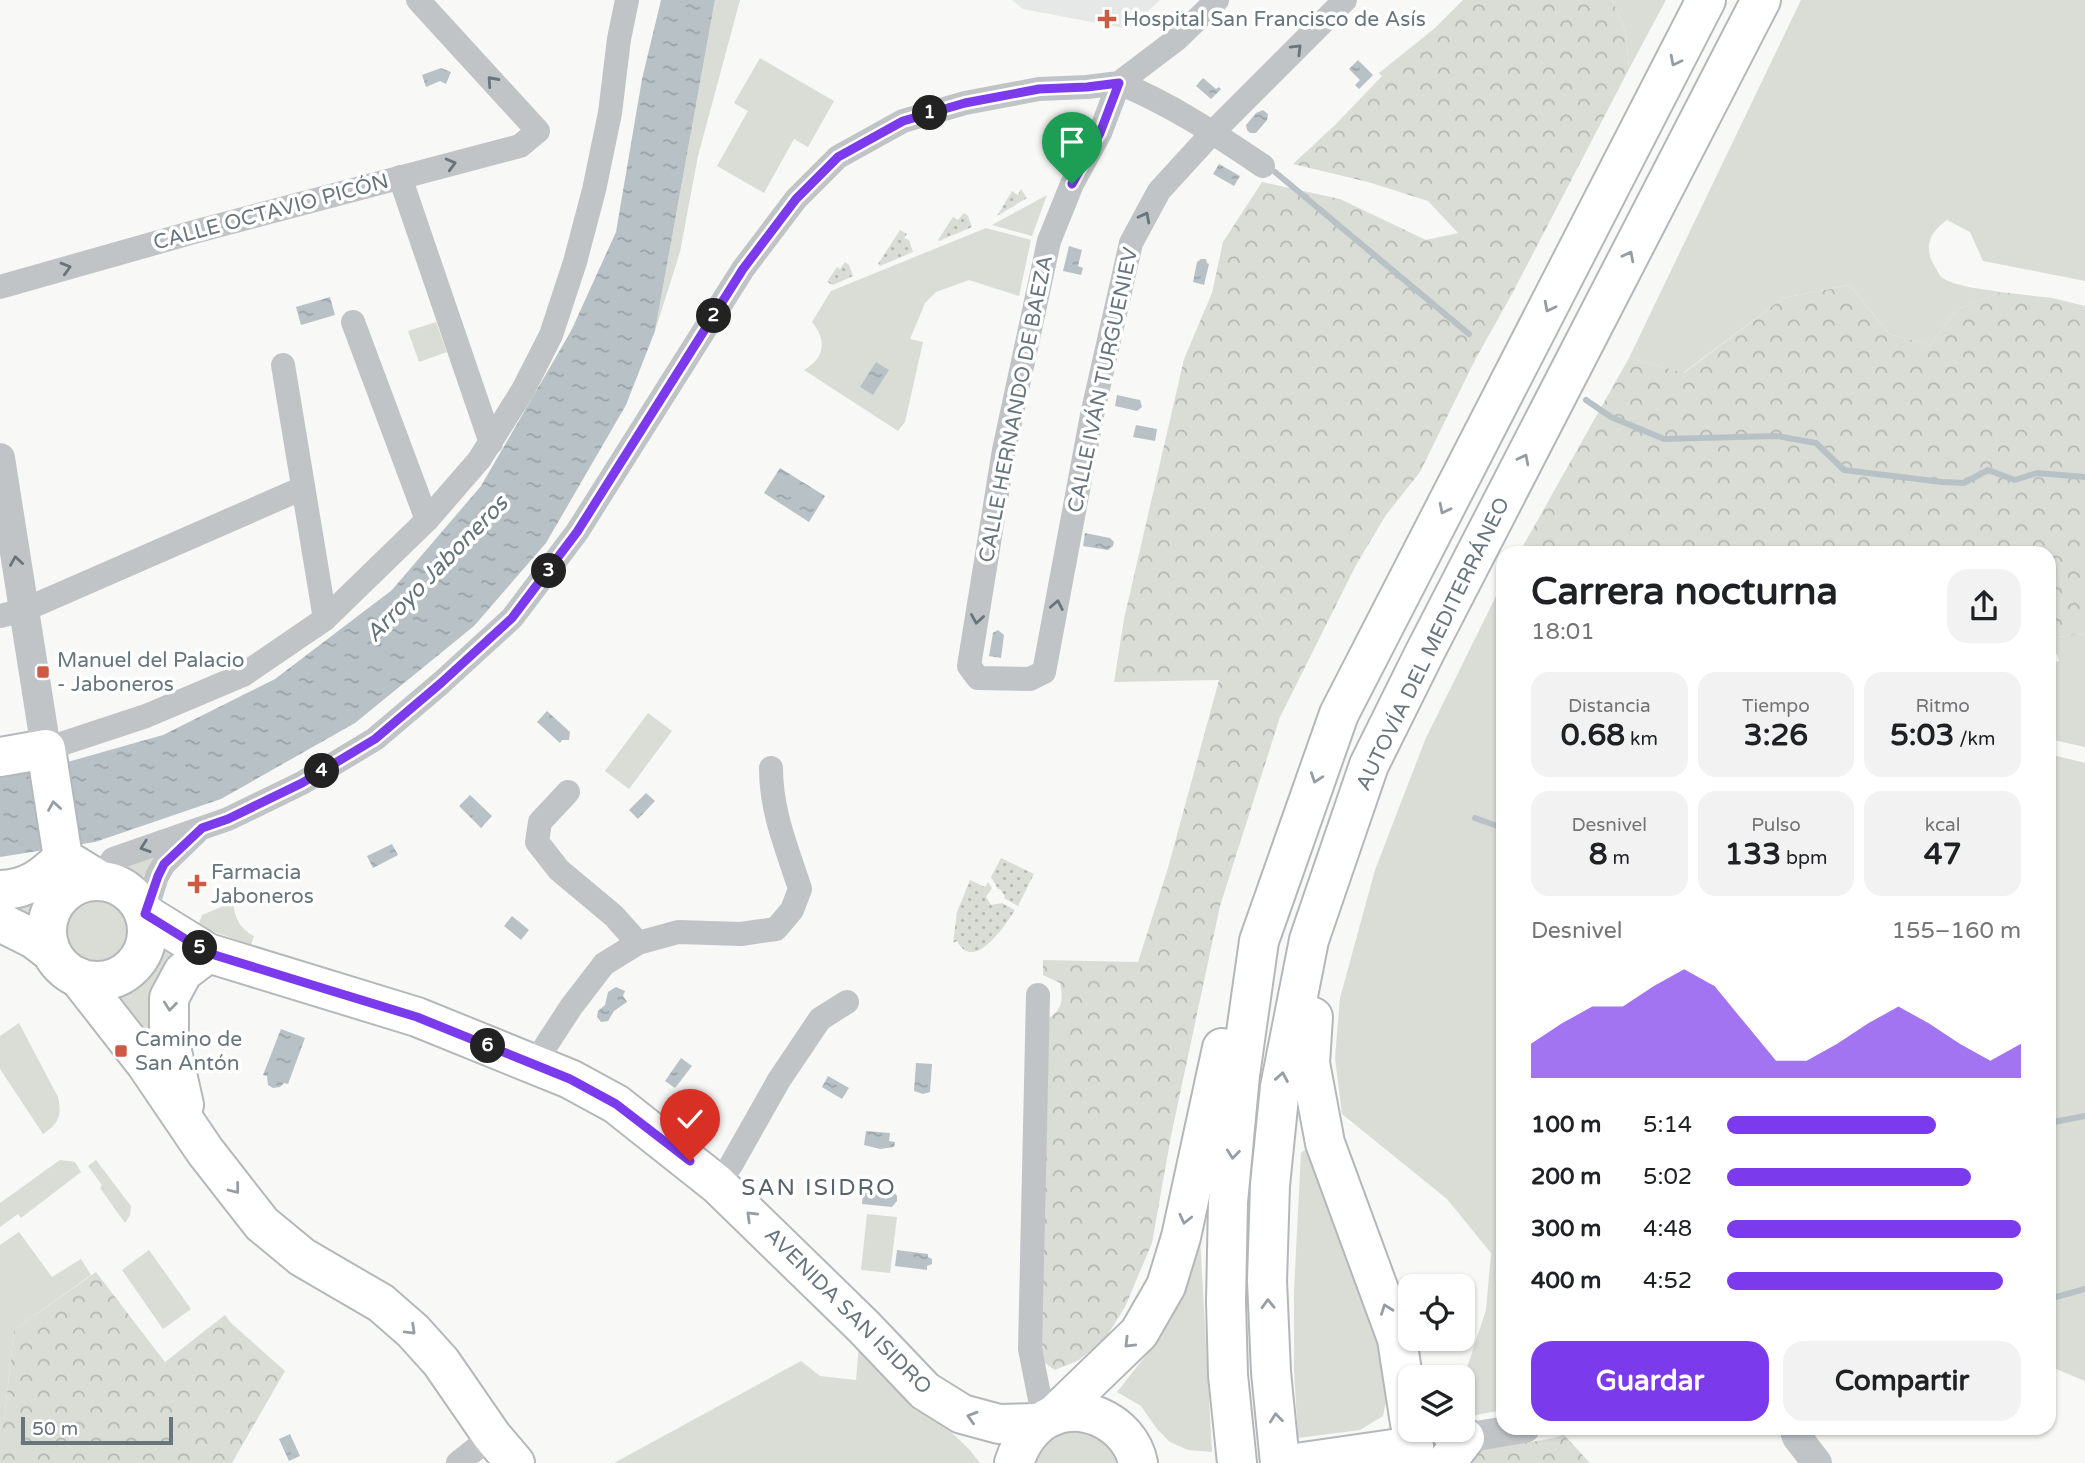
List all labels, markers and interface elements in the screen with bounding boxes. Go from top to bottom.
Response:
place label: Hospital San Francisco de Asís [1123,7,1426,32]
marker: Hospital San Francisco de Asís [1097,9,1117,29]
one-way arrow [1288,44,1301,57]
one-way arrow [1670,54,1684,66]
one-way arrow [488,76,500,89]
pin: 1 [912,96,948,130]
text: 1 [924,101,935,123]
pin [1042,112,1102,184]
icon: arrive [1053,123,1091,161]
one-way arrow [445,158,457,172]
street label: CALLE OCTAVIO PICÓN [151,169,391,255]
one-way arrow [1137,211,1150,224]
street label: CALLE IVÁN TURGUENIEV [1063,245,1143,515]
one-way arrow [1620,251,1634,264]
street label: CALLE HERNANDO DE BAEZA [974,253,1058,565]
one-way arrow [60,262,72,277]
pin: 2 [696,298,732,334]
one-way arrow [1543,300,1557,312]
text: 2 [708,304,719,326]
one-way arrow [1516,453,1530,466]
water label: Arroyo Jaboneros [360,488,515,648]
street label: AUTOVÍA DEL MEDITERRÁNEO [1351,493,1515,795]
one-way arrow [1439,502,1453,514]
pin: 3 [532,554,566,588]
one-way arrow [9,555,24,567]
text: 3 [543,559,554,581]
text: Carrera nocturna [1531,569,1838,615]
button: share [1947,569,2021,643]
one-way arrow [1049,599,1064,611]
one-way arrow [970,613,985,625]
text: 18:01 [1531,618,1595,646]
place label: Manuel del Palacio - Jaboneros [57,648,245,697]
marker: Manuel del Palacio - Jaboneros [35,664,51,680]
text: Distancia [1568,695,1651,717]
text: Tiempo [1742,695,1810,717]
text: Ritmo [1915,695,1970,717]
text: 0.68 [1561,717,1625,754]
text: 3:26 [1744,717,1808,754]
text: 5:03 [1890,717,1954,754]
text: km [1625,728,1658,750]
text: /km [1954,728,1995,750]
pin: 4 [304,754,340,788]
text: 4 [316,759,327,781]
one-way arrow [1310,772,1324,784]
one-way arrow [47,800,62,812]
text: Desnivel [1572,814,1647,836]
text: Pulso [1751,814,1801,836]
text: kcal [1925,814,1961,836]
text: 8 [1589,836,1608,873]
text: 133 [1725,836,1781,873]
text: 47 [1924,836,1962,873]
one-way arrow [140,839,152,853]
text: m [1608,847,1630,869]
text: bpm [1781,847,1827,869]
place label: Farmacia Jaboneros [211,860,314,909]
marker: Farmacia Jaboneros [189,876,205,892]
text: Desnivel [1531,917,1622,945]
text: 155–160 m [1892,917,2021,945]
pin: 5 [182,930,218,965]
text: 5 [194,936,205,958]
one-way arrow [163,1001,178,1012]
place label: Camino de San Antón [135,1027,242,1076]
pin: 6 [470,1028,505,1064]
text: 6 [482,1034,493,1056]
marker: Camino de San Antón [113,1043,129,1059]
one-way arrow [1274,1071,1289,1083]
pin [660,1089,720,1161]
icon: check [671,1100,709,1138]
text: 100 m [1531,1111,1601,1139]
text: 5:14 [1643,1111,1692,1139]
one-way arrow [1225,1149,1240,1160]
text: 200 m [1531,1163,1601,1191]
text: 5:02 [1643,1163,1692,1191]
district label: SAN ISIDRO [741,1174,897,1202]
one-way arrow [227,1182,240,1194]
one-way arrow [746,1211,759,1224]
one-way arrow [1178,1213,1193,1225]
text: 300 m [1531,1215,1601,1243]
text: 4:48 [1643,1215,1692,1243]
street label: AVENIDA SAN ISIDRO [759,1222,937,1400]
text: 400 m [1531,1267,1601,1295]
text: 4:52 [1643,1267,1692,1295]
map controls [1398,1274,1475,1442]
button: locate [1398,1274,1475,1351]
one-way arrow [1261,1298,1276,1309]
one-way arrow [1380,1303,1394,1315]
one-way arrow [403,1322,415,1334]
one-way arrow [1125,1335,1138,1348]
button: Guardar [1531,1341,1769,1421]
button: Compartir [1783,1341,2021,1421]
button: layers [1398,1365,1475,1442]
one-way arrow [967,1410,979,1425]
one-way arrow [1268,1412,1283,1423]
scale bar [21,1414,173,1446]
text: 50 m [32,1418,78,1440]

